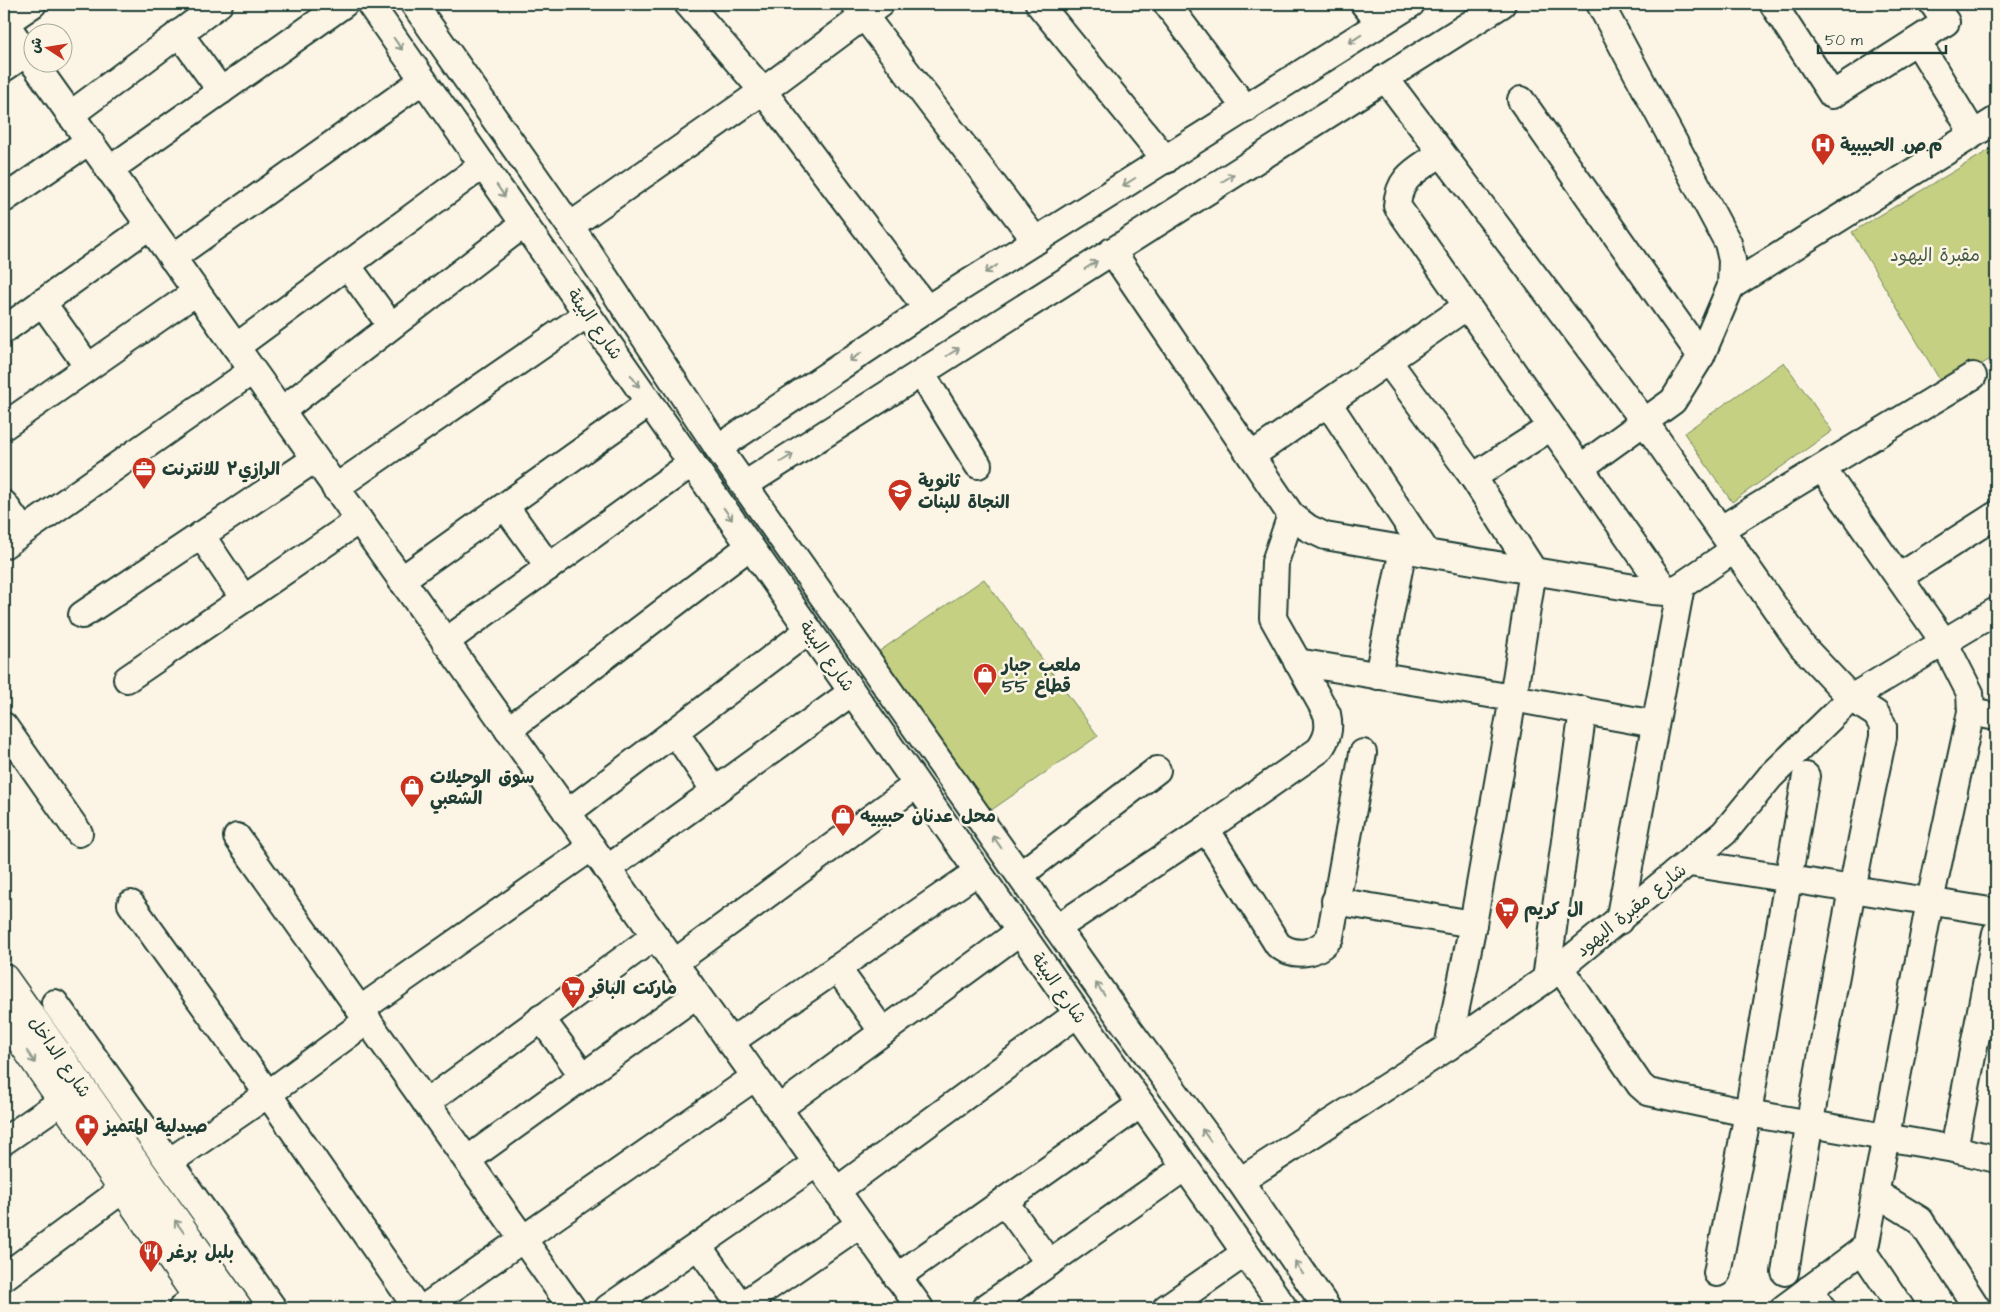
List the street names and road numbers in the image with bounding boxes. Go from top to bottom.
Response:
street label: شارع البيئة [561,284,628,365]
street label: شارع البيئة [793,616,860,697]
street label: شارع مقبرة اليهود [1571,858,1692,963]
street label: شارع البيئة [1025,948,1092,1029]
street label: شارع الداخل [22,1012,97,1103]

